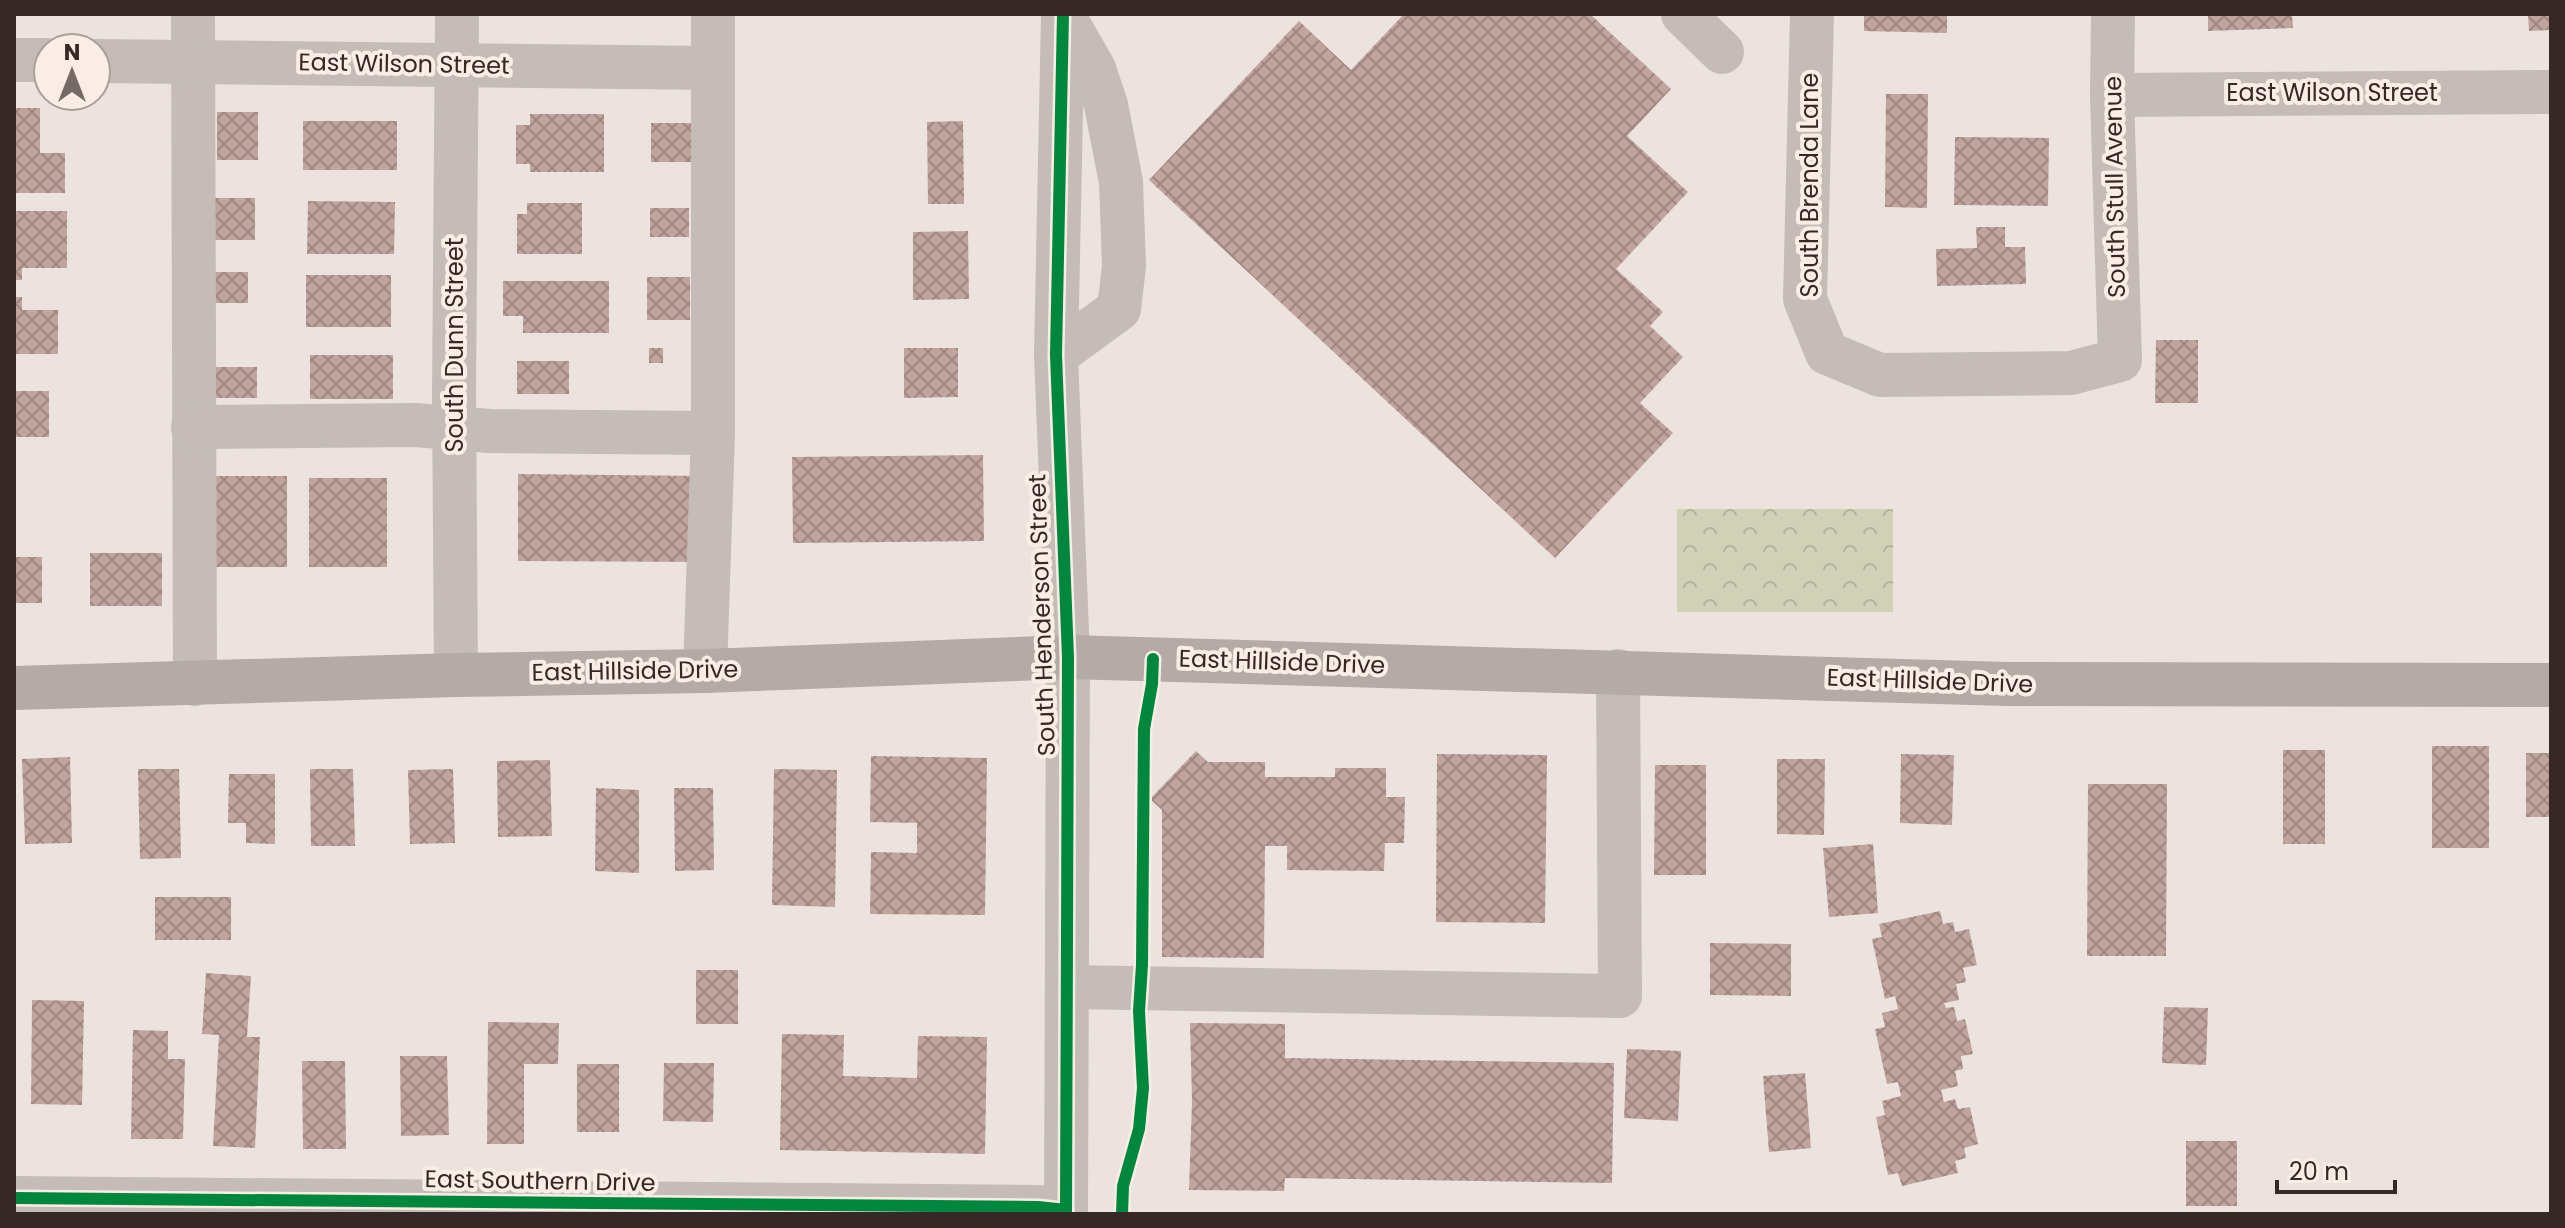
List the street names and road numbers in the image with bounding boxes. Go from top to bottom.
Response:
street label: East Wilson Street [298,45,510,82]
street label: South Brenda Lane [1793,73,1826,297]
street label: South Stull Avenue [2096,76,2133,298]
street label: East Wilson Street [2226,76,2438,109]
street label: South Dunn Street [438,237,471,453]
street label: South Henderson Street [1020,473,1063,757]
street label: East Hillside Drive [1178,641,1386,682]
street label: East Hillside Drive [531,652,739,689]
street label: East Hillside Drive [1826,660,2034,701]
street label: East Southern Drive [424,1162,656,1199]

